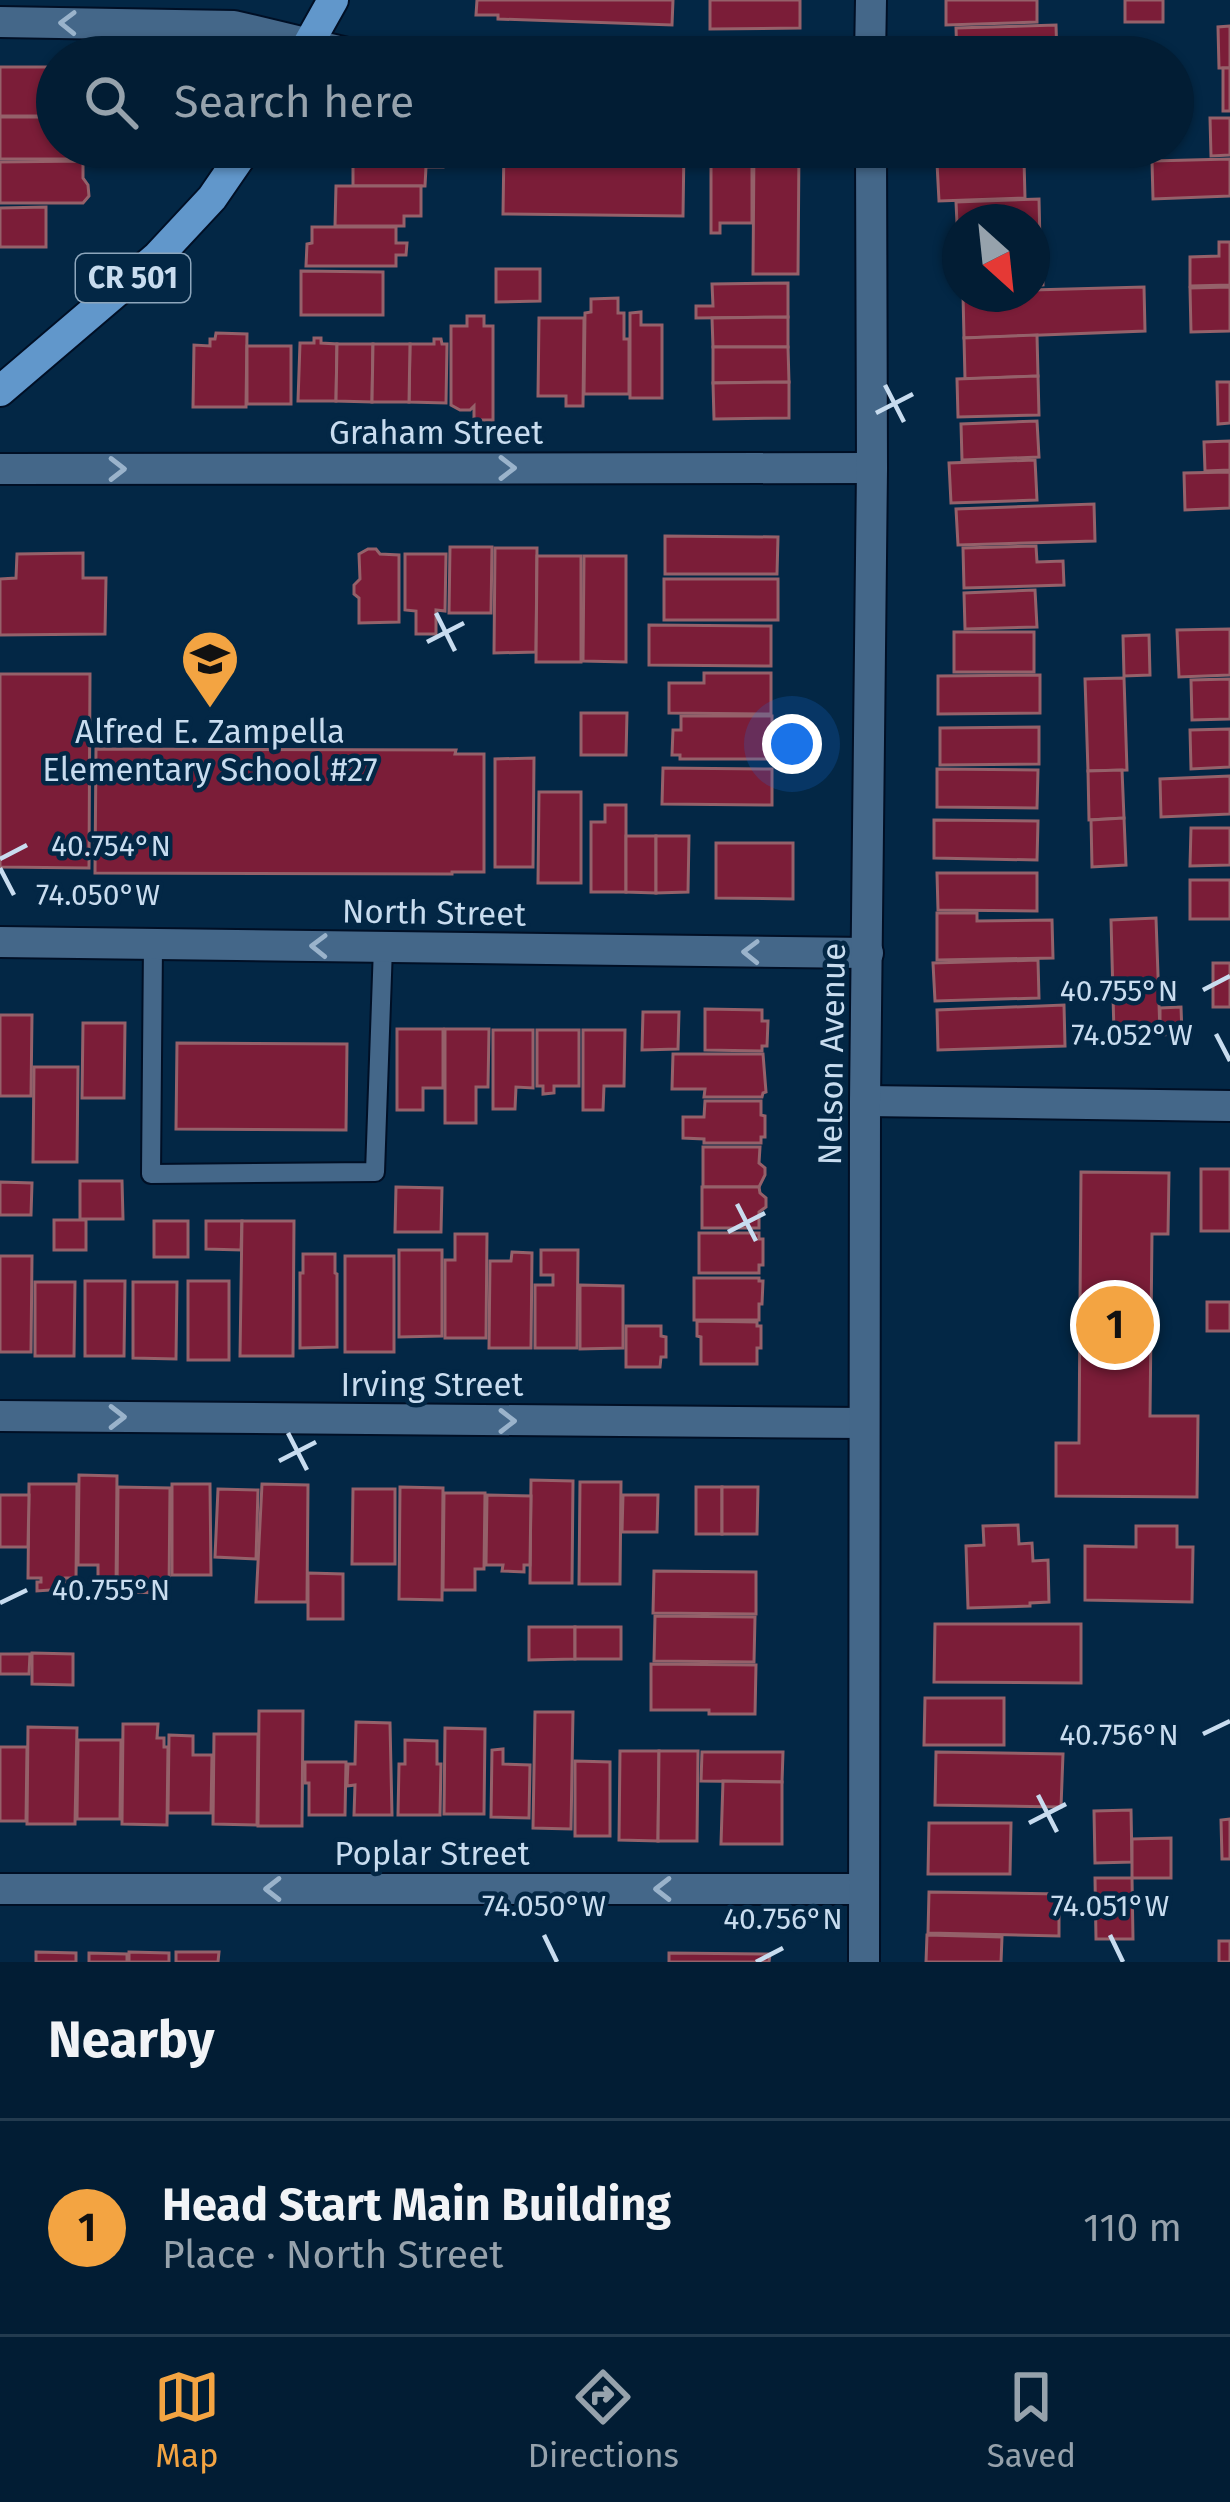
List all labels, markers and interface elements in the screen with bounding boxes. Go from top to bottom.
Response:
one-way arrow [58,10,76,36]
search box [36,36,1194,168]
icon: search [78,69,144,135]
text: Search here [174,75,414,129]
north arrow [942,204,1050,312]
road number: CR 501 [76,254,190,302]
street label: Graham Street [329,413,543,453]
one-way arrow [499,455,517,481]
one-way arrow [109,456,127,482]
school or university icon: Alfred E. Zampella Elementary School #27 [179,628,241,710]
place label: Alfred E. Zampella Elementary School #27 [42,712,378,790]
your location [762,714,822,774]
text: 40.754°N [51,828,171,864]
text: 74.050°W [36,877,160,913]
street label: North Street [342,891,526,935]
one-way arrow [309,934,328,960]
one-way arrow [741,939,760,965]
street label: Nelson Avenue [810,942,854,1166]
text: 40.755°N [1060,973,1178,1009]
text: 74.052°W [1071,1017,1193,1053]
pin: 1 [1076,1280,1154,1370]
street label: Irving Street [341,1365,523,1405]
one-way arrow [109,1404,127,1430]
one-way arrow [498,1407,517,1433]
text: 40.755°N [52,1572,170,1608]
text: 40.756°N [1059,1717,1179,1753]
street label: Poplar Street [334,1834,530,1874]
one-way arrow [263,1876,281,1902]
one-way arrow [653,1876,671,1902]
text: 74.050°W [482,1888,606,1924]
text: 74.051°W [1051,1888,1170,1924]
text: 40.756°N [723,1901,843,1937]
text: Nearby [48,2009,214,2071]
text: Head Start Main Building [162,2178,671,2232]
text: 1 [78,2205,96,2251]
text: 110 m [1083,2205,1182,2251]
text: Place · North Street [162,2232,503,2278]
tab: Map [154,2364,220,2476]
tab: Directions [528,2364,679,2476]
tab: Saved [987,2364,1076,2476]

